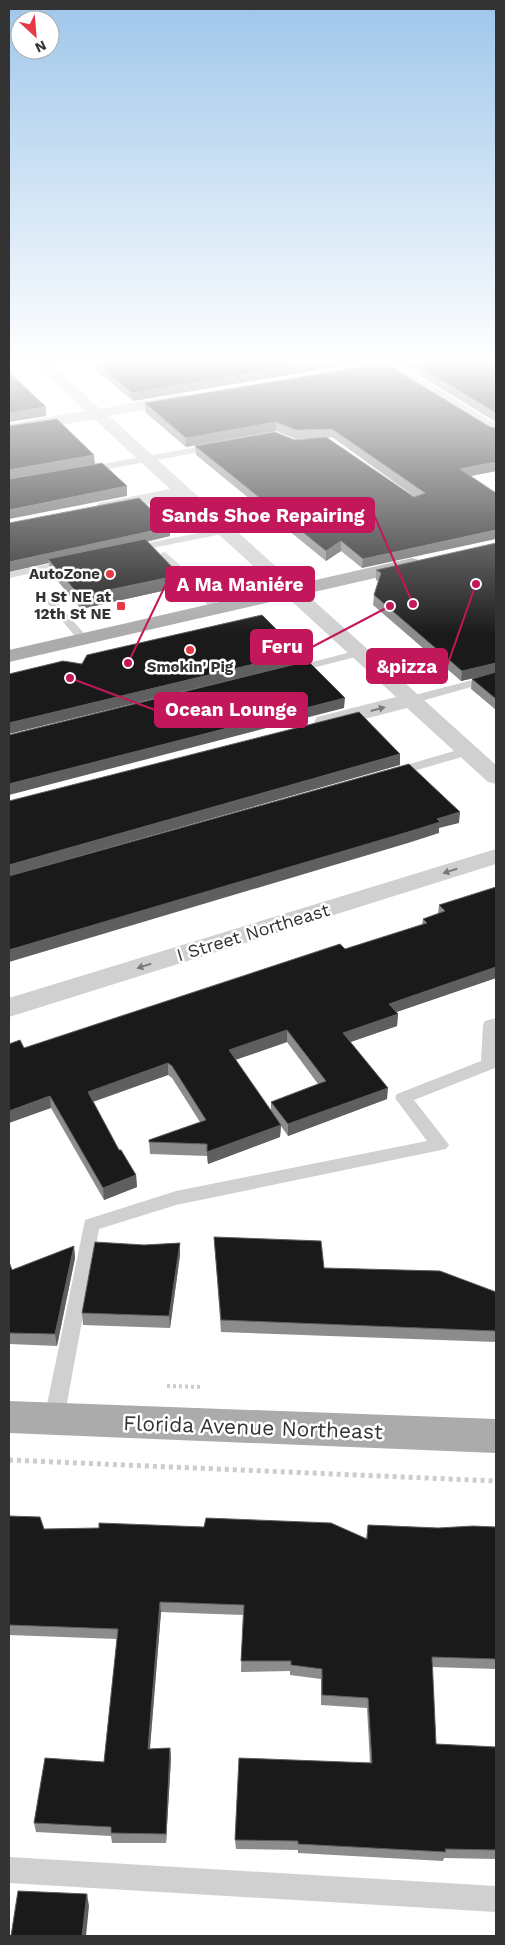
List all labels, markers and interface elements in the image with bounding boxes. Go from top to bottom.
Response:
north arrow [10,10,60,60]
text: N [33,37,49,56]
callout: Sands Shoe Repairing [151,498,374,532]
text: Sands Shoe Repairing [162,504,365,527]
place label: AutoZone [29,565,100,583]
callout: A Ma Maniére [166,567,314,601]
marker: AutoZone [104,568,116,580]
text: A Ma Maniére [177,573,304,596]
place label: H St NE at 12th St NE [34,588,111,623]
marker: H St NE at 12th St NE [115,600,127,612]
callout: Feru [251,630,312,664]
text: Feru [261,635,303,658]
marker: Smokin' Pig [184,644,196,656]
callout: &pizza [367,649,447,683]
text: &pizza [377,655,437,678]
place label: Smokin' Pig [147,658,234,676]
callout: Ocean Lounge [155,693,307,727]
text: Ocean Lounge [165,698,297,721]
one-way arrow [370,704,385,712]
one-way arrow [442,867,457,875]
street label: I Street Northeast [174,899,332,965]
one-way arrow [136,962,151,970]
street label: Florida Avenue Northeast [123,1410,383,1444]

